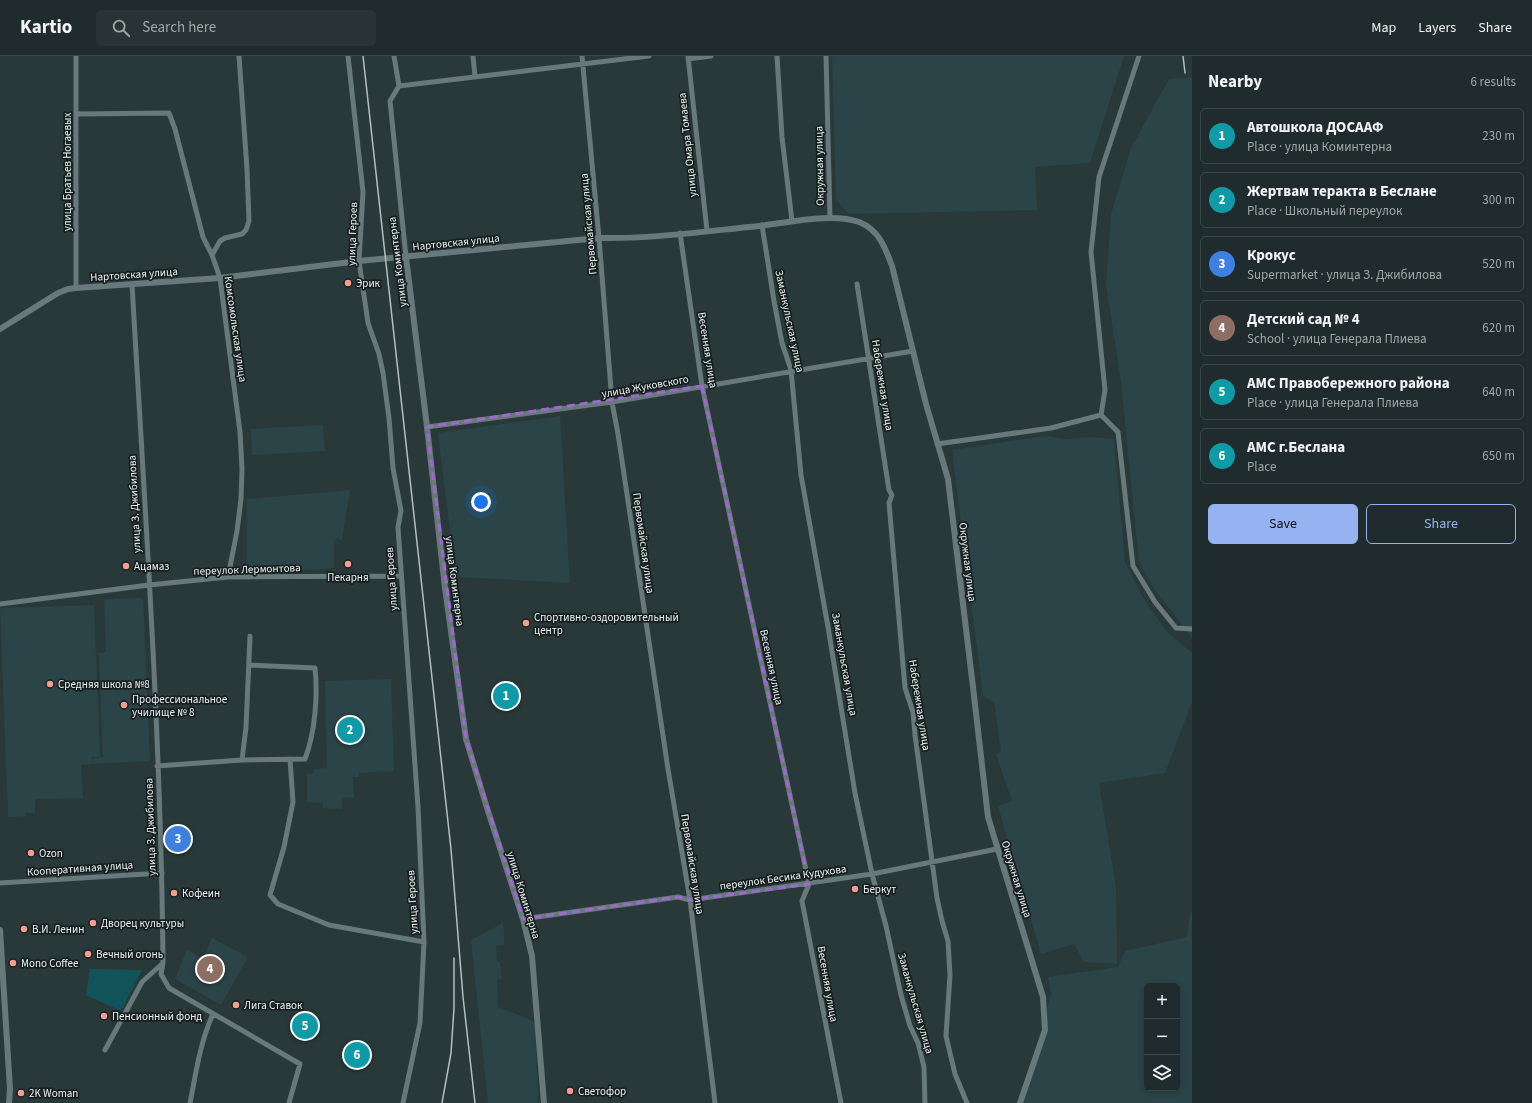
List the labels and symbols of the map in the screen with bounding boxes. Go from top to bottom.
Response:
street label: улица Омара Томаева [675,92,700,198]
street label: улица Братьев Ногаевых [60,113,75,231]
street label: Окружная улица [811,126,828,206]
street label: Первомайская улица [577,173,600,275]
street label: улица Героев [344,201,361,266]
street label: улица Коминтерна [385,216,410,308]
street label: Нартовская улица [412,230,500,255]
street label: Нартовская улица [90,264,178,285]
street label: Заманкульская улица [771,268,808,374]
street label: Комсомольская улица [221,275,250,383]
place label: Эрик [356,276,381,291]
marker: Эрик [343,278,353,288]
street label: Весенняя улица [694,311,721,389]
street label: Набережная улица [868,339,897,432]
street label: улица Жуковского [600,371,690,402]
street label: улица З. Джибилова [124,455,145,553]
your location [471,492,491,512]
street label: Первомайская улица [629,492,658,594]
street label: Окружная улица [955,522,980,603]
street label: улица Коминтерна [442,535,467,627]
street label: улица Героев [382,546,401,611]
place label: Ацамаз [134,559,169,574]
marker: Пекарня [343,559,353,569]
street label: переулок Лермонтова [193,560,301,579]
marker: Ацамаз [121,561,131,571]
place label: Пекарня [327,570,369,585]
place label: Спортивно-оздоровительный центр [534,610,679,638]
street label: Заманкульская улица [828,611,861,717]
marker: Спортивно-оздоровительный центр [521,618,531,628]
street label: Весенняя улица [756,628,787,706]
street label: Набережная улица [905,659,934,752]
place label: Средняя школа №8 [58,677,150,692]
marker: Средняя школа №8 [45,679,55,689]
pin: 1 [493,681,519,711]
place label: Профессиональное училище № 8 [132,692,228,720]
marker: Профессиональное училище № 8 [119,700,129,710]
pin: 2 [337,715,363,745]
street label: улица З. Джибилова [141,778,160,876]
street label: Первомайская улица [677,813,708,915]
pin: 3 [165,824,191,854]
street label: Окружная улица [998,839,1035,920]
place label: Ozon [39,846,63,861]
marker: Ozon [26,848,36,858]
street label: улица Коминтерна [503,850,544,941]
street label: Кооперативная улица [26,857,134,880]
street label: переулок Бесика Кудухова [719,861,847,894]
street label: улица Героев [403,869,422,934]
place label: Беркут [863,882,896,897]
marker: Беркут [850,884,860,894]
place label: Кофеин [182,886,220,901]
marker: Кофеин [169,888,179,898]
place label: Дворец культуры [101,916,184,931]
marker: Дворец культуры [88,918,98,928]
place label: В.И. Ленин [32,922,84,937]
marker: В.И. Ленин [19,924,29,934]
street label: Весенняя улица [813,945,842,1023]
place label: Вечный огонь [96,947,163,962]
marker: Вечный огонь [83,949,93,959]
street label: Заманкульская улица [894,951,937,1055]
pin: 4 [197,954,223,984]
place label: Mono Coffee [21,956,79,971]
marker: Mono Coffee [8,958,18,968]
place label: Лига Ставок [244,998,303,1013]
marker: Лига Ставок [231,1000,241,1010]
place label: Пенсионный фонд [112,1009,202,1024]
marker: Пенсионный фонд [99,1011,109,1021]
pin: 5 [292,1011,318,1041]
pin: 6 [344,1040,370,1070]
place label: Светофор [578,1084,626,1099]
place label: 2K Woman [29,1086,78,1101]
marker: Светофор [565,1086,575,1096]
marker: 2K Woman [16,1088,26,1098]

